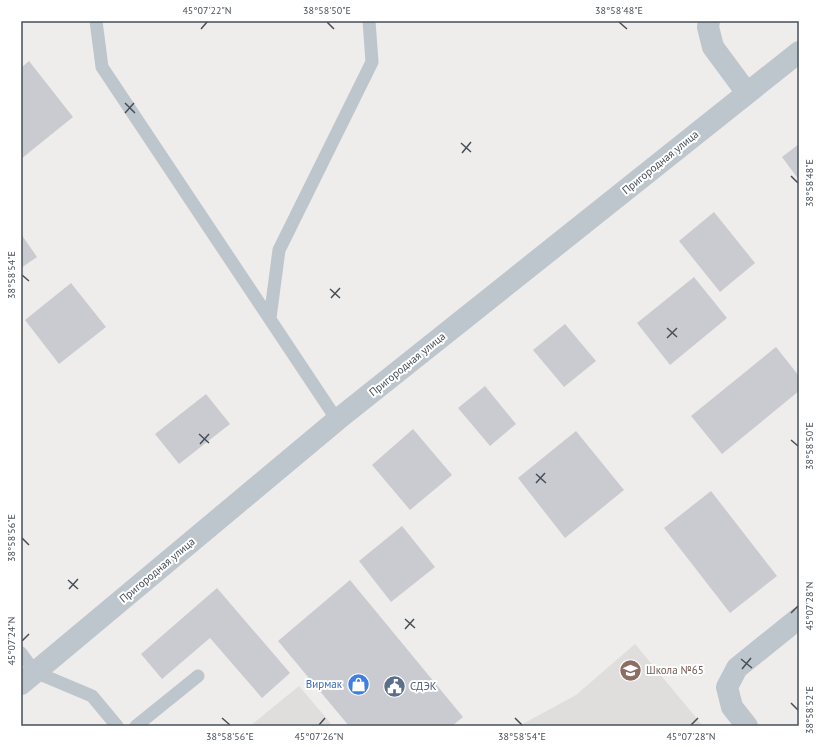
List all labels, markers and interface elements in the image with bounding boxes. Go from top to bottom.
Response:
text: 45°07'22"N [182,4,232,17]
text: 38°58'50"E [303,4,351,17]
text: 38°58'48"E [595,4,643,17]
street label: Пригородная улица [619,127,701,197]
text: 38°58'48"E [803,159,816,207]
text: 38°58'54"E [5,251,18,299]
street label: Пригородная улица [366,329,448,399]
text: 38°58'50"E [803,422,816,470]
text: 38°58'56"E [5,514,18,562]
street label: Пригородная улица [116,534,198,606]
text: 45°07'28"N [803,581,816,631]
text: 45°07'24"N [5,616,18,666]
school or university icon: Школа №65 [617,657,643,683]
place label: Школа №65 [646,663,704,677]
shop icon: Вирмак [345,671,371,697]
public building icon: СДЭК [382,673,408,699]
place label: Вирмак [306,677,343,691]
place label: СДЭК [410,679,437,693]
text: 38°58'52"E [803,686,816,734]
text: 38°58'56"E [206,730,254,743]
text: 45°07'26"N [294,730,344,743]
text: 38°58'54"E [498,730,546,743]
text: 45°07'28"N [666,730,716,743]

